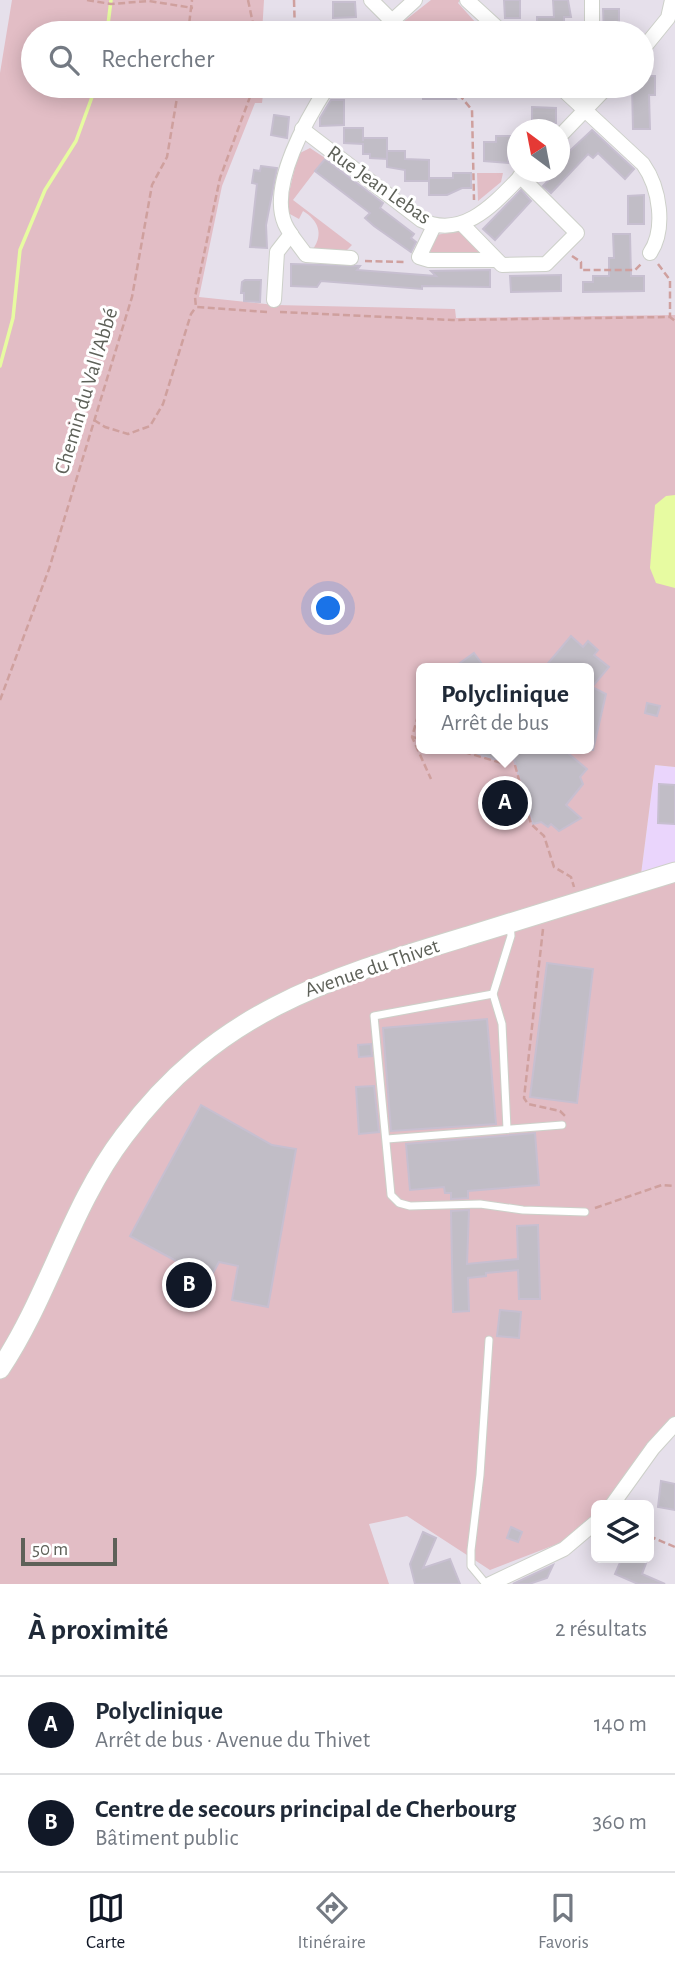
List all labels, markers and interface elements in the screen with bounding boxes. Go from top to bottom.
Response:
search box [21,21,654,98]
icon: search [45,41,83,79]
text: Rechercher [101,46,214,72]
north arrow [507,119,570,182]
street label: Rue Jean Lebas [323,142,435,228]
street label: Chemin du Val l'Abbé [51,305,121,477]
your location [311,591,345,625]
popup [416,663,594,754]
text: Polyclinique [441,681,569,707]
text: Arrêt de bus [441,712,549,735]
pin: A [482,777,528,829]
street label: Avenue du Thivet [302,935,442,1001]
pin: B [166,1259,212,1311]
map controls [591,1500,654,1563]
button: layers [591,1500,654,1563]
scale bar [21,1535,117,1567]
text: 50 m [32,1540,68,1559]
text: À proximité [28,1615,168,1645]
text: 2 résultats [555,1618,647,1641]
text: Polyclinique [95,1698,223,1724]
text: A [44,1713,58,1736]
text: 140 m [594,1713,647,1736]
text: Arrêt de bus · Avenue du Thivet [95,1729,370,1752]
text: Centre de secours principal de Cherbourg [95,1796,516,1822]
text: B [44,1811,58,1834]
text: 360 m [592,1811,647,1834]
text: Bâtiment public [95,1827,238,1850]
tab: Carte [86,1889,125,1954]
tab: Itinéraire [297,1889,366,1954]
tab: Favoris [538,1889,589,1954]

